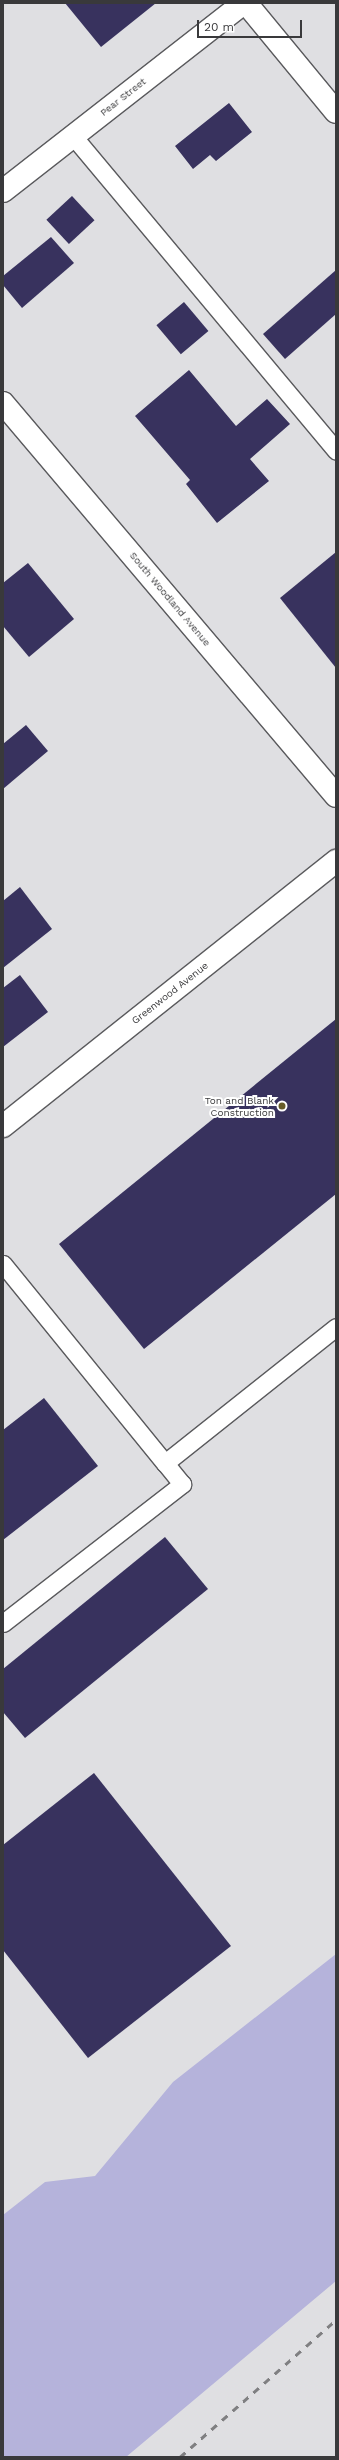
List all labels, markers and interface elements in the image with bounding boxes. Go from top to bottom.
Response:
scale bar [199,12,304,38]
text: 20 m [204,20,234,34]
street label: Pear Street [98,75,148,119]
street label: South Woodland Avenue [127,549,213,649]
street label: Greenwood Avenue [129,959,211,1027]
place label: Ton and Blank Construction [205,1094,274,1118]
marker: Ton and Blank Construction [277,1101,287,1111]

